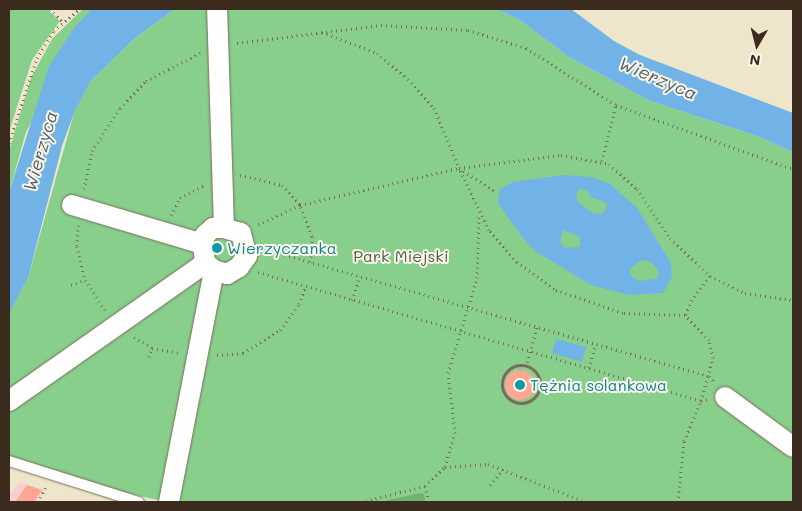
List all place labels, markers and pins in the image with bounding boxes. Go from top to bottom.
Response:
place label: Wierzyczanka [227,238,337,258]
marker: Wierzyczanka [211,242,223,254]
place label: Tężnia solankowa [530,375,667,395]
marker: Tężnia solankowa [514,379,526,391]

